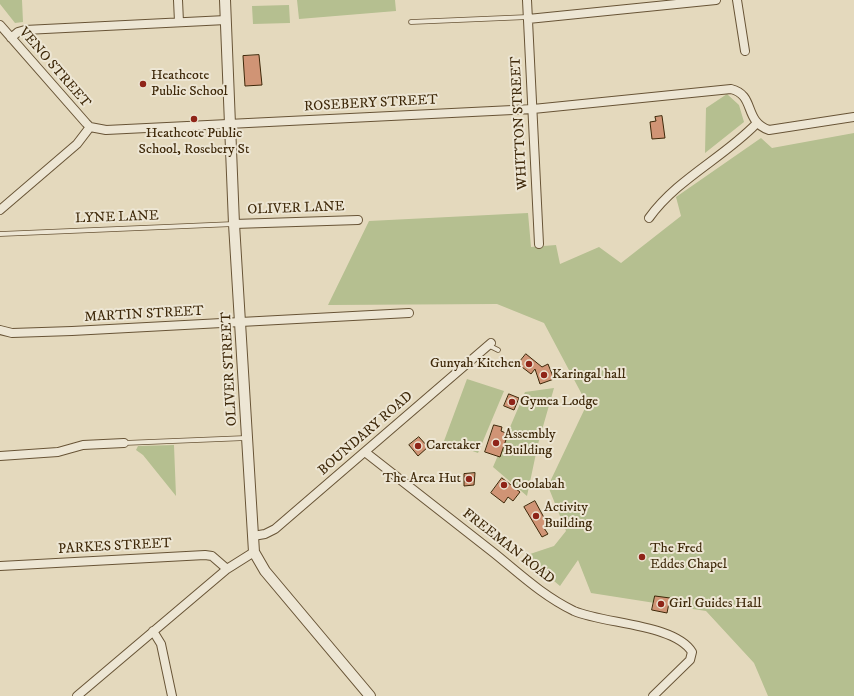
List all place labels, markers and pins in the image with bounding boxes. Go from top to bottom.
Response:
place label: Heathcote Public School [151,68,228,100]
marker: Heathcote Public School [138,79,148,89]
marker: Heathcote Public School, Rosebery St [189,114,199,124]
place label: Heathcote Public School, Rosebery St [139,126,249,158]
place label: Gunyah Kitchen [430,356,521,372]
marker: Gunyah Kitchen [524,359,534,369]
place label: Karingal hall [552,367,626,383]
marker: Karingal hall [539,370,549,380]
place label: Gymea Lodge [520,394,598,410]
marker: Gymea Lodge [507,397,517,407]
place label: Assembly Building [504,427,556,460]
place label: Caretaker [426,438,481,454]
marker: Assembly Building [491,438,501,448]
marker: Caretaker [413,441,423,451]
place label: The Area Hut [383,471,461,487]
marker: The Area Hut [464,474,474,484]
place label: Coolabah [512,477,565,493]
marker: Coolabah [499,480,509,490]
place label: Activity Building [544,500,592,532]
marker: Activity Building [531,511,541,521]
place label: The Fred Eddes Chapel [650,541,727,574]
marker: The Fred Eddes Chapel [637,552,647,562]
place label: Girl Guides Hall [669,596,761,612]
marker: Girl Guides Hall [656,599,666,609]

